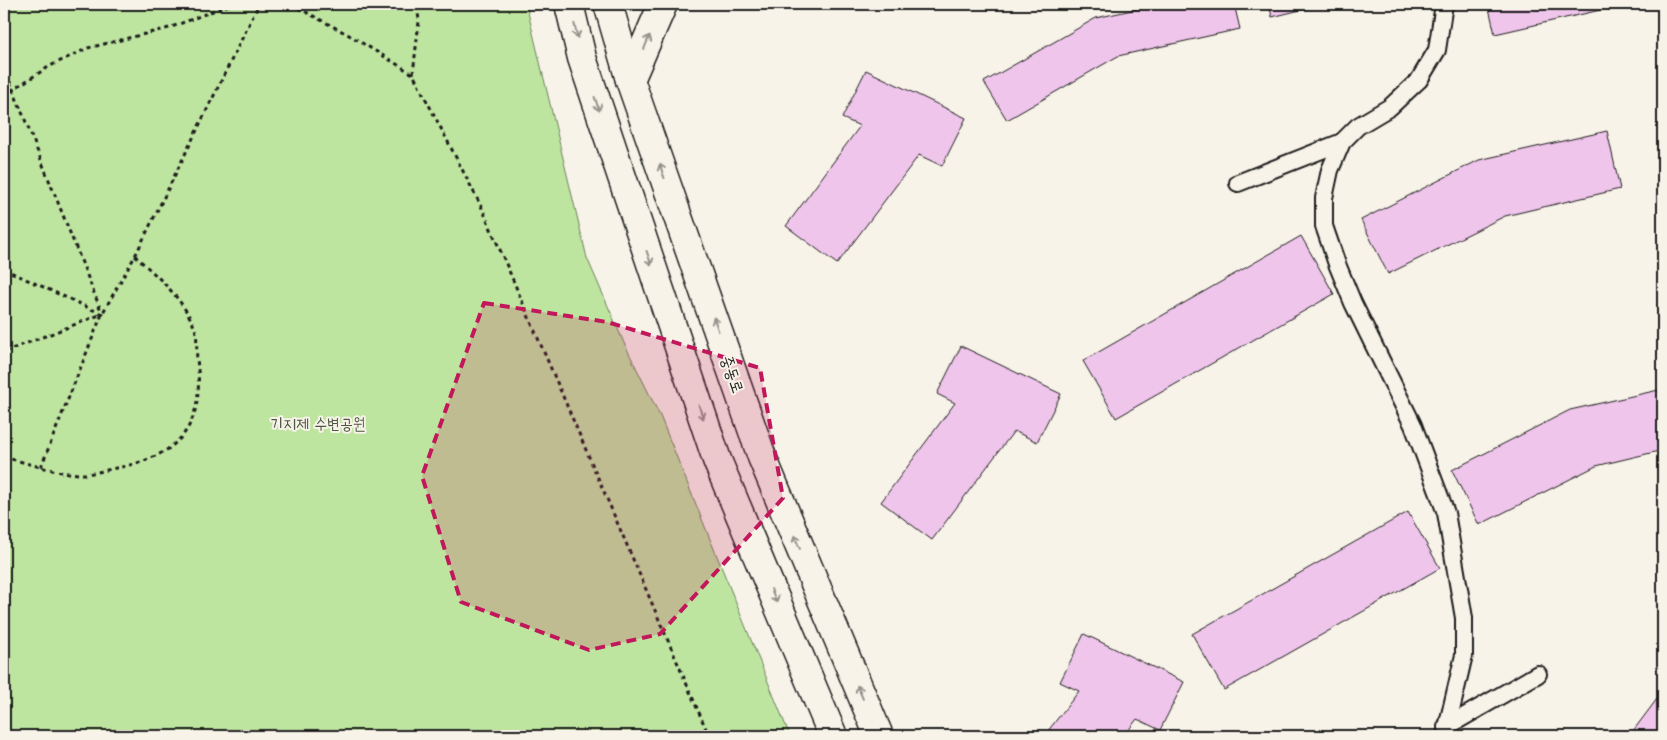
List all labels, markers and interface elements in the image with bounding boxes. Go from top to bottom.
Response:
one-way arrow [572,22,581,38]
one-way arrow [643,35,653,50]
one-way arrow [593,96,603,112]
one-way arrow [657,163,666,179]
one-way arrow [645,250,654,266]
one-way arrow [711,317,720,332]
street label: 중동로 [716,352,752,396]
one-way arrow [697,404,706,420]
park label: 기지제 수변공원 [270,410,366,434]
one-way arrow [792,535,802,550]
one-way arrow [770,588,779,603]
one-way arrow [854,685,864,700]

